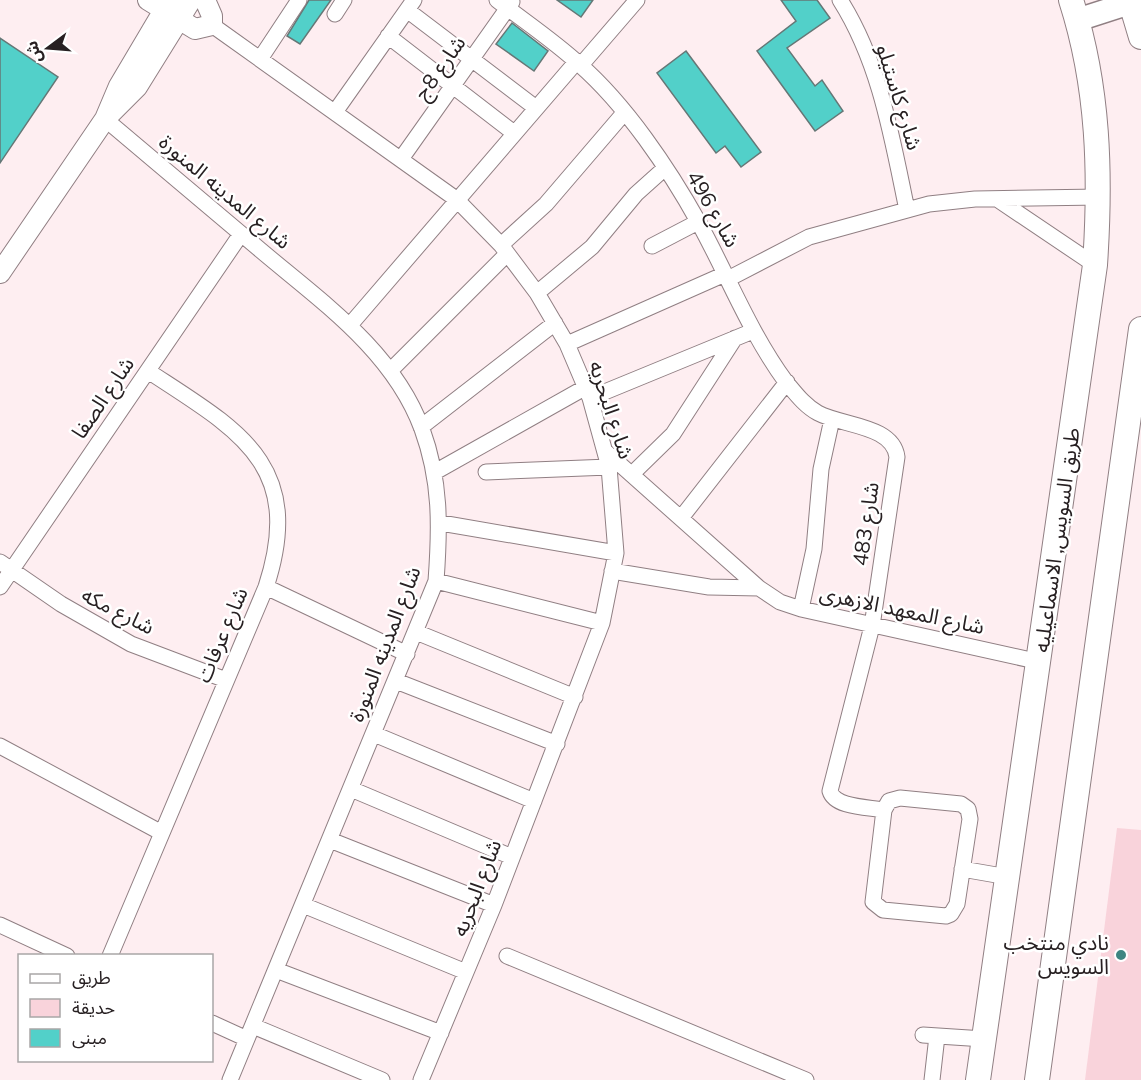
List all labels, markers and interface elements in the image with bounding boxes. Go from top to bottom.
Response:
north arrow [18,18,78,78]
street label: شارع 8ج [408,30,473,106]
text: ش [21,39,46,65]
street label: شارع كاستيلو [869,41,928,154]
street label: شارع المدينه المنورة [152,128,297,256]
street label: شارع 496 [679,166,746,253]
street label: شارع الصفا [65,351,142,445]
street label: شارع البحريه [581,357,640,463]
street label: طريق السويس, الاسماعيليه [1027,426,1086,654]
street label: شارع 483 [846,480,887,568]
street label: شارع المدينه المنورة [342,562,428,726]
street label: شارع المعهد الازهرى [817,579,987,642]
street label: شارع مكه [76,581,159,642]
street label: شارع عرفات [189,583,256,687]
street label: شارع البحريه [446,836,509,941]
place label: نادي منتخب السويس [1003,929,1109,979]
marker: نادي منتخب السويس [1114,948,1128,962]
legend [18,954,213,1062]
text: طريق [72,966,111,989]
text: حديقة [72,996,115,1019]
text: مبنى [72,1026,107,1049]

